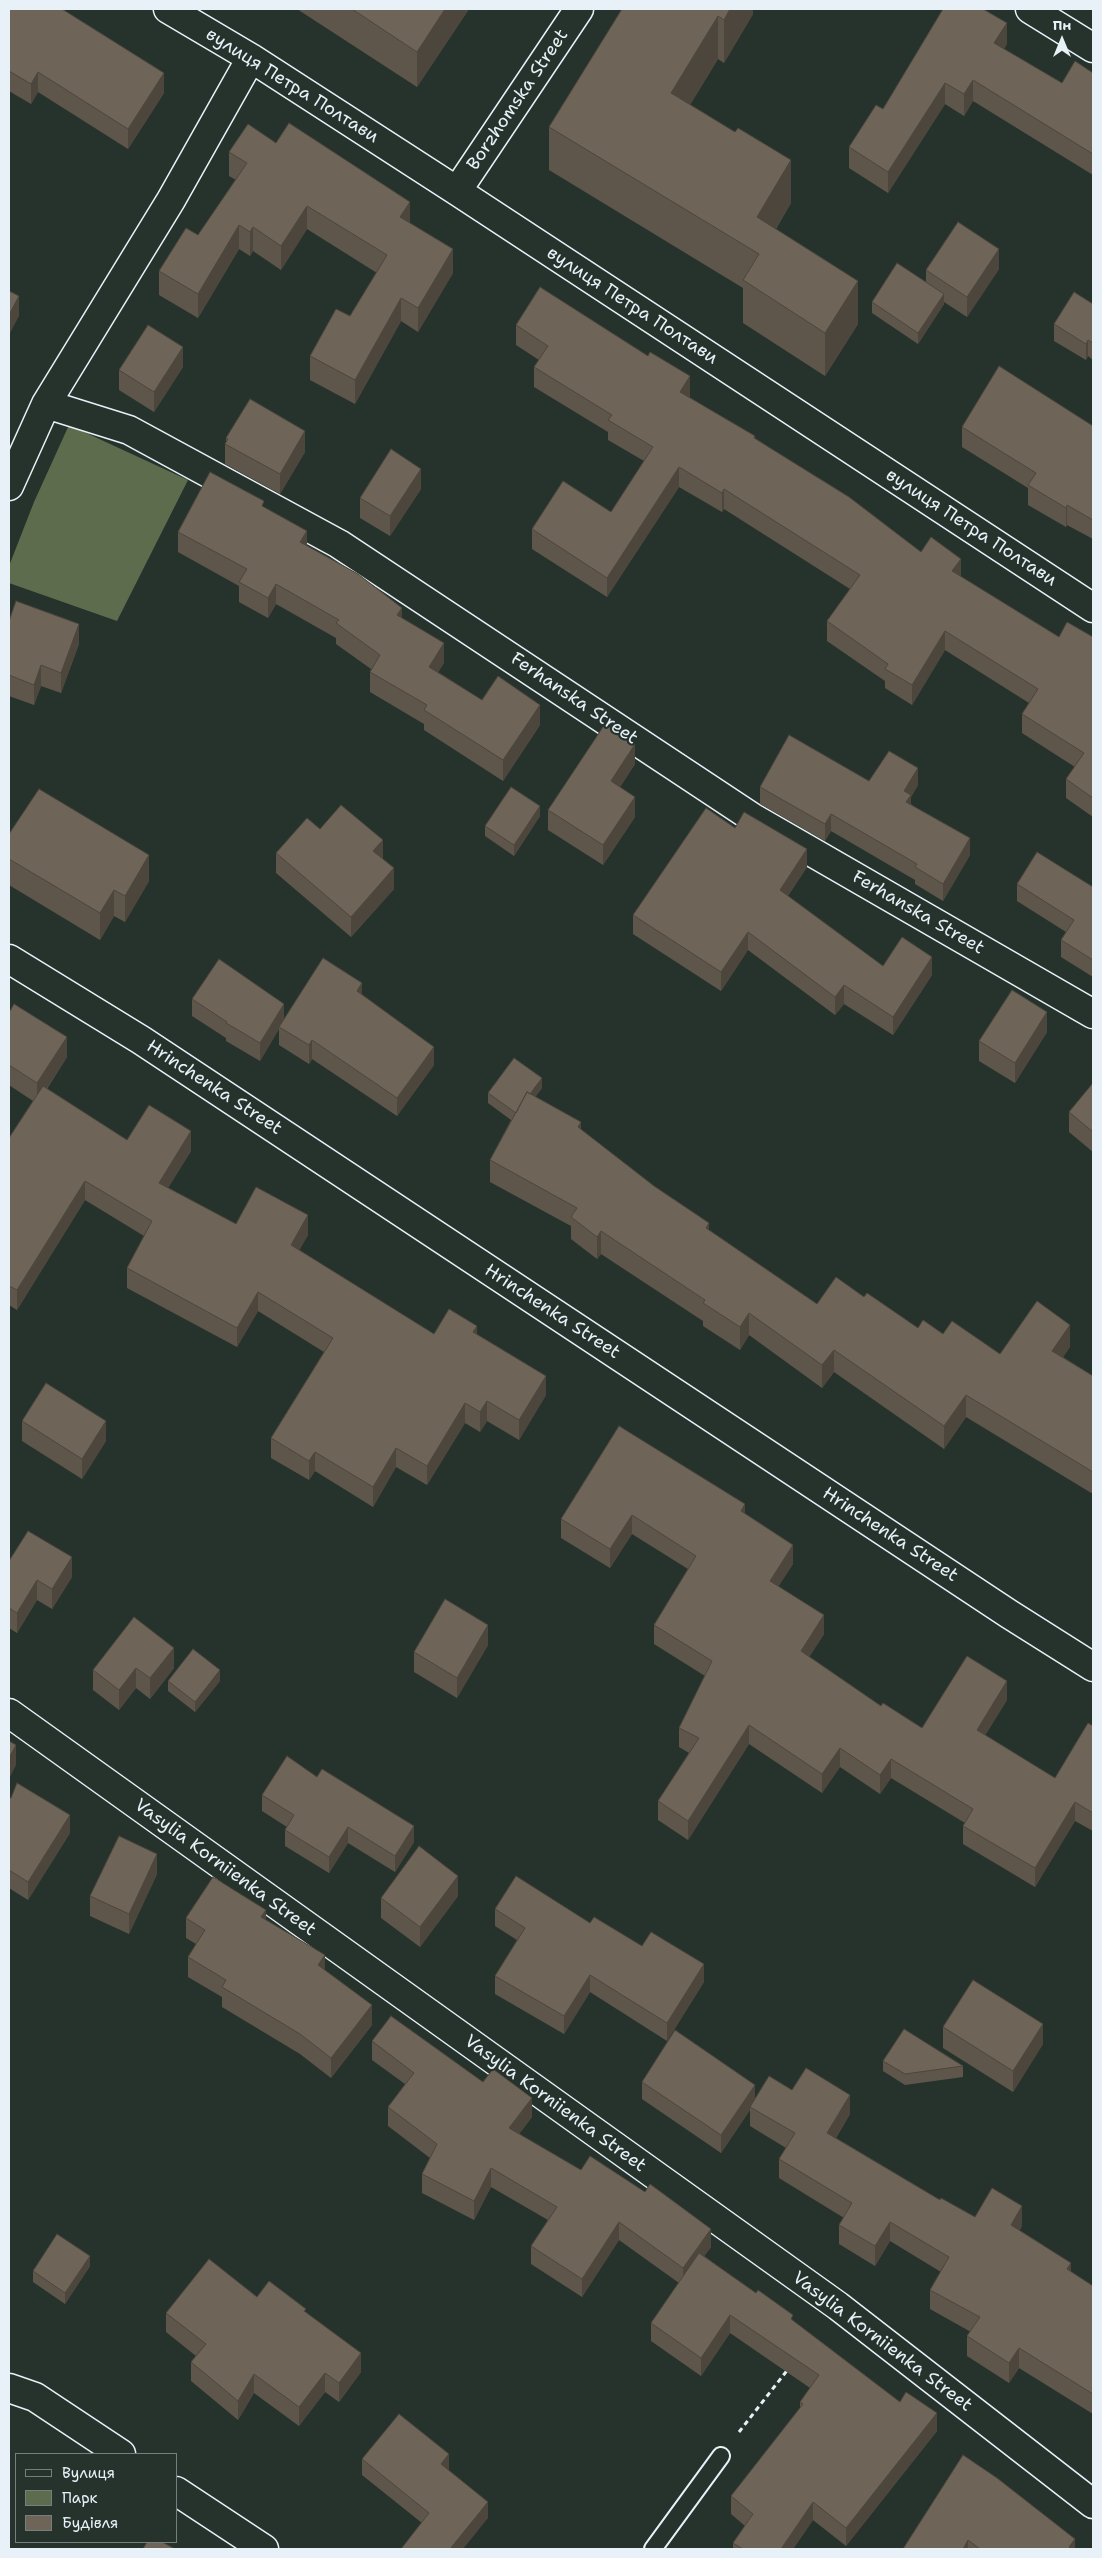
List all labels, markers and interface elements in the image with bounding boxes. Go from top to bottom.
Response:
north arrow [1037,15,1087,65]
text: Пн [1053,16,1071,34]
street label: вулиця Петра Полтави [202,24,382,148]
street label: Borzhomska Street [463,25,573,175]
street label: вулиця Петра Полтави [542,243,722,369]
street label: вулиця Петра Полтави [881,465,1061,591]
street label: Ferhanska Street [506,648,642,750]
street label: Ferhanska Street [848,866,988,960]
street label: Hrinchenka Street [142,1036,286,1140]
street label: Hrinchenka Street [480,1260,624,1364]
street label: Hrinchenka Street [818,1483,962,1587]
street label: Vasylia Korniienka Street [130,1795,320,1941]
street label: Vasylia Korniienka Street [460,2031,650,2177]
street label: Vasylia Korniienka Street [788,2267,976,2417]
legend [15,2453,178,2543]
text: Вулиця [62,2463,115,2483]
text: Парк [62,2488,98,2508]
text: Будівля [62,2513,118,2533]

